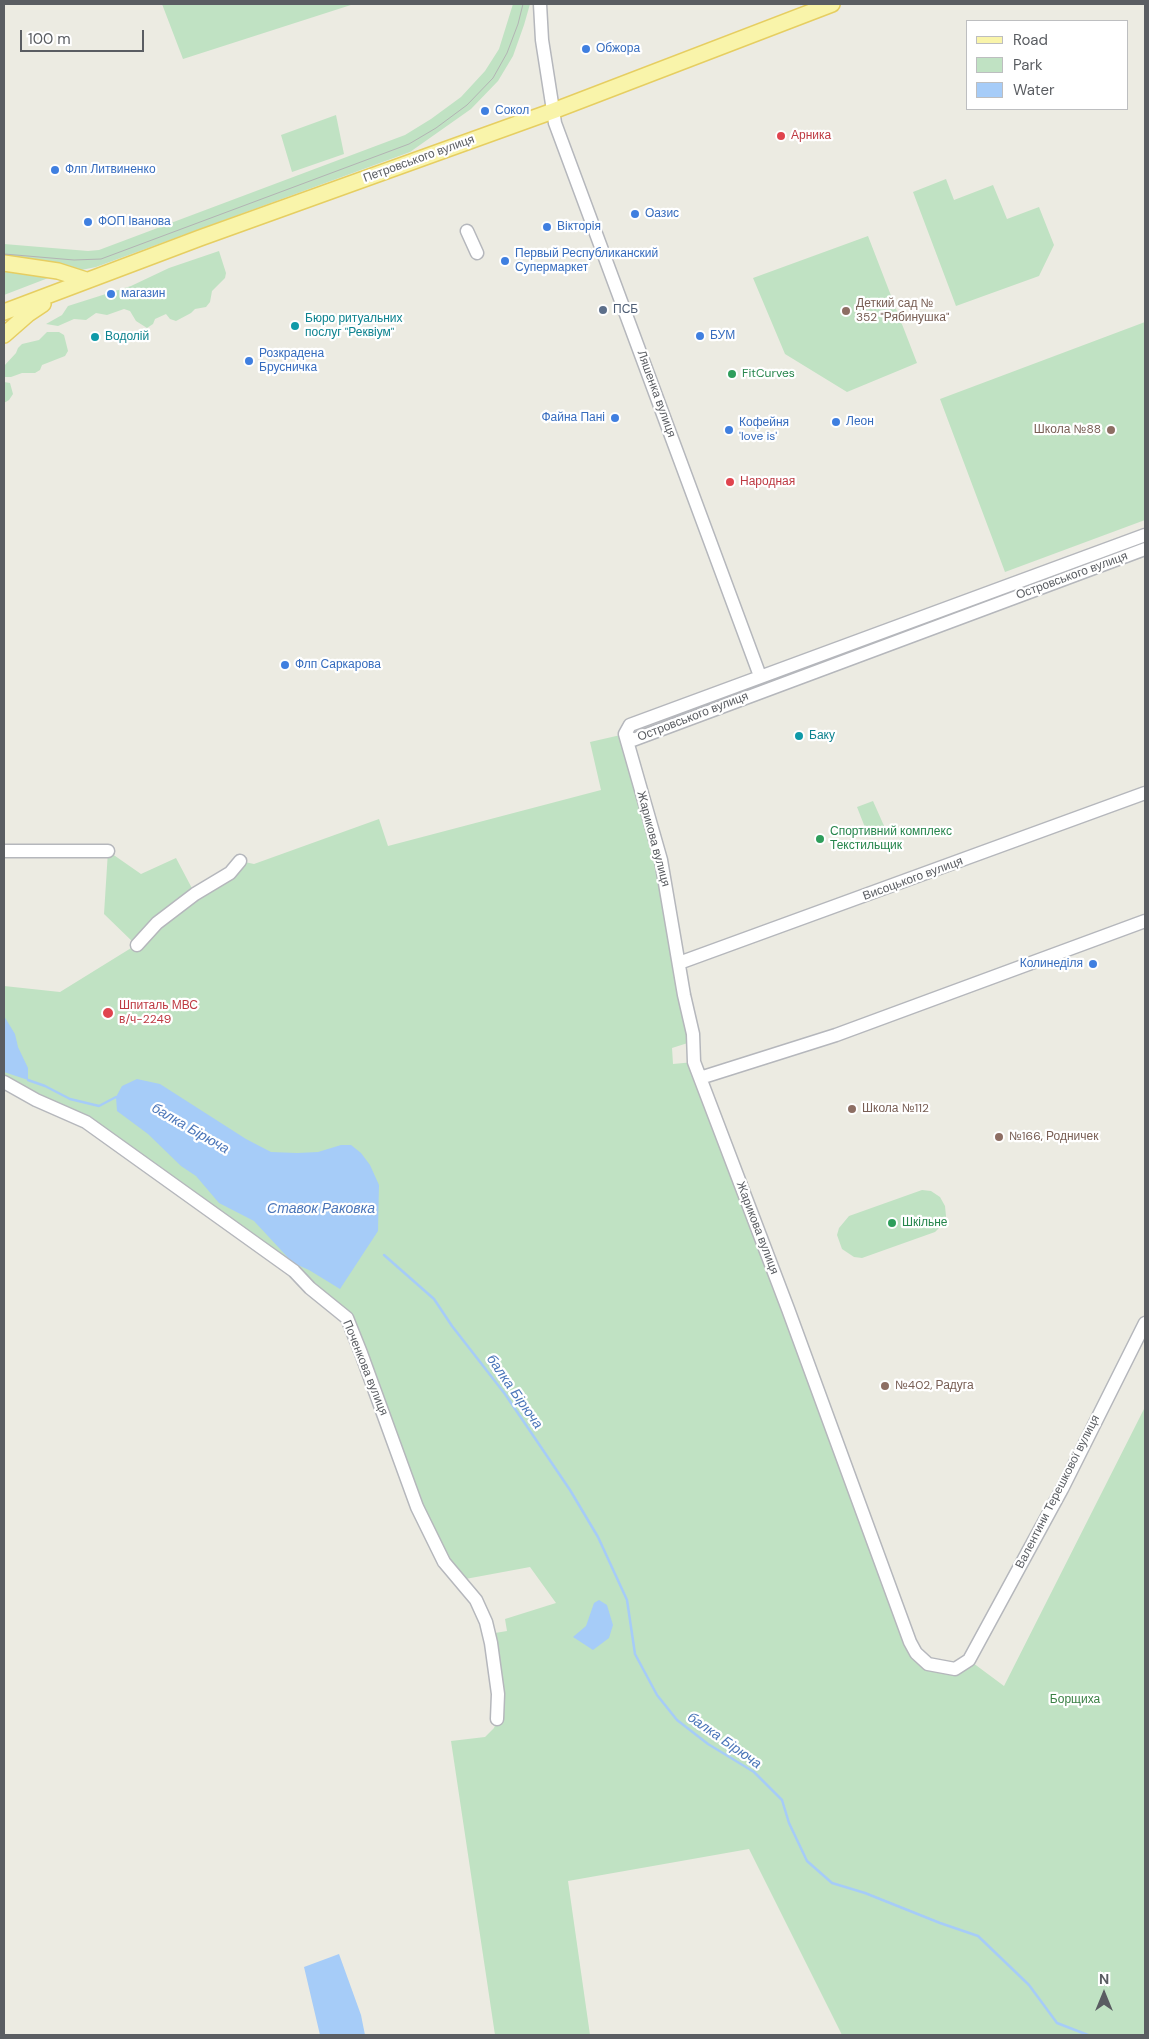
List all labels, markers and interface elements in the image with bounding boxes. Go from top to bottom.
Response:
scale bar [22,20,146,52]
legend [966,20,1129,110]
text: 100 m [28,29,71,49]
text: Road [1013,30,1048,50]
place label: Обжора [596,42,640,56]
marker: Обжора [580,43,592,55]
text: Park [1013,55,1043,75]
text: Water [1013,80,1054,100]
place label: Сокол [495,104,529,118]
marker: Сокол [479,105,491,117]
place label: Арника [791,129,831,143]
marker: Арника [775,130,787,142]
street label: Петровського вулиця [361,132,477,186]
place label: Флп Литвиненко [65,163,156,177]
marker: Флп Литвиненко [49,164,61,176]
place label: Оазис [645,207,679,221]
marker: Оазис [629,208,641,220]
place label: ФОП Іванова [98,215,171,229]
marker: ФОП Іванова [82,216,94,228]
place label: Вікторія [557,220,601,234]
marker: Вікторія [541,221,553,233]
place label: Первый Республиканский Супермаркет [515,247,658,275]
marker: Первый Республиканский Супермаркет [499,255,511,267]
place label: магазин [121,287,165,301]
marker: магазин [105,288,117,300]
place label: Деткий сад № 352 "Рябинушка" [856,297,949,325]
place label: ПСБ [613,303,638,317]
marker: ПСБ [597,304,609,316]
marker: Деткий сад № 352 "Рябинушка" [840,305,852,317]
place label: Бюро ритуальних послуг "Реквіум" [305,312,403,340]
marker: Бюро ритуальних послуг "Реквіум" [289,320,301,332]
place label: БУМ [710,329,735,343]
place label: Водолій [105,330,149,344]
marker: БУМ [694,330,706,342]
marker: Водолій [89,331,101,343]
place label: Розкрадена Брусничка [259,347,324,375]
street label: Ляшенка вулиця [634,348,678,440]
marker: Розкрадена Брусничка [243,355,255,367]
place label: FitCurves [742,367,795,381]
marker: FitCurves [726,368,738,380]
place label: Файна Пані [541,411,605,425]
marker: Файна Пані [609,412,621,424]
place label: Леон [846,415,874,429]
place label: Кофейня 'love is' [739,416,789,444]
marker: Леон [830,416,842,428]
place label: Школа №88 [1034,423,1101,437]
marker: Кофейня 'love is' [723,424,735,436]
marker: Школа №88 [1105,424,1117,436]
place label: Народная [740,475,795,489]
marker: Народная [724,476,736,488]
street label: Островського вулиця [1014,549,1130,603]
place label: Флп Саркарова [295,658,381,672]
marker: Флп Саркарова [279,659,291,671]
street label: Островського вулиця [636,689,750,745]
place label: Баку [809,729,835,743]
marker: Баку [793,730,805,742]
street label: Жарикова вулиця [633,790,673,888]
place label: Спортивний комплекс Текстильщик [830,825,952,853]
marker: Спортивний комплекс Текстильщик [814,833,826,845]
street label: Висоцького вулиця [861,854,965,904]
place label: Колинеділя [1020,957,1083,971]
marker: Колинеділя [1087,958,1099,970]
place label: Шпиталь МВС в/ч-2249 [119,999,198,1027]
marker: Шпиталь МВС в/ч-2249 [101,1006,115,1020]
water label: балка Бірюча [148,1100,232,1158]
place label: Школа №112 [862,1102,929,1116]
marker: Школа №112 [846,1103,858,1115]
place label: №166, Родничек [1009,1130,1098,1144]
marker: №166, Родничек [993,1131,1005,1143]
street label: Жарикова вулиця [733,1180,781,1276]
water label: Ставок Раковка [267,1201,375,1217]
place label: Шкільне [902,1216,947,1230]
marker: Шкільне [886,1217,898,1229]
street label: Поченкова вулиця [339,1318,391,1418]
water label: балка Бірюча [482,1352,546,1432]
place label: №402, Радуга [895,1379,974,1393]
marker: №402, Радуга [879,1380,891,1392]
street label: Валентини Терешкової вулиця [1013,1413,1103,1571]
park label: Борщиха [1050,1693,1100,1707]
water label: балка Бірюча [684,1709,764,1773]
north arrow [1079,1969,1129,2019]
text: N [1099,1970,1109,1988]

